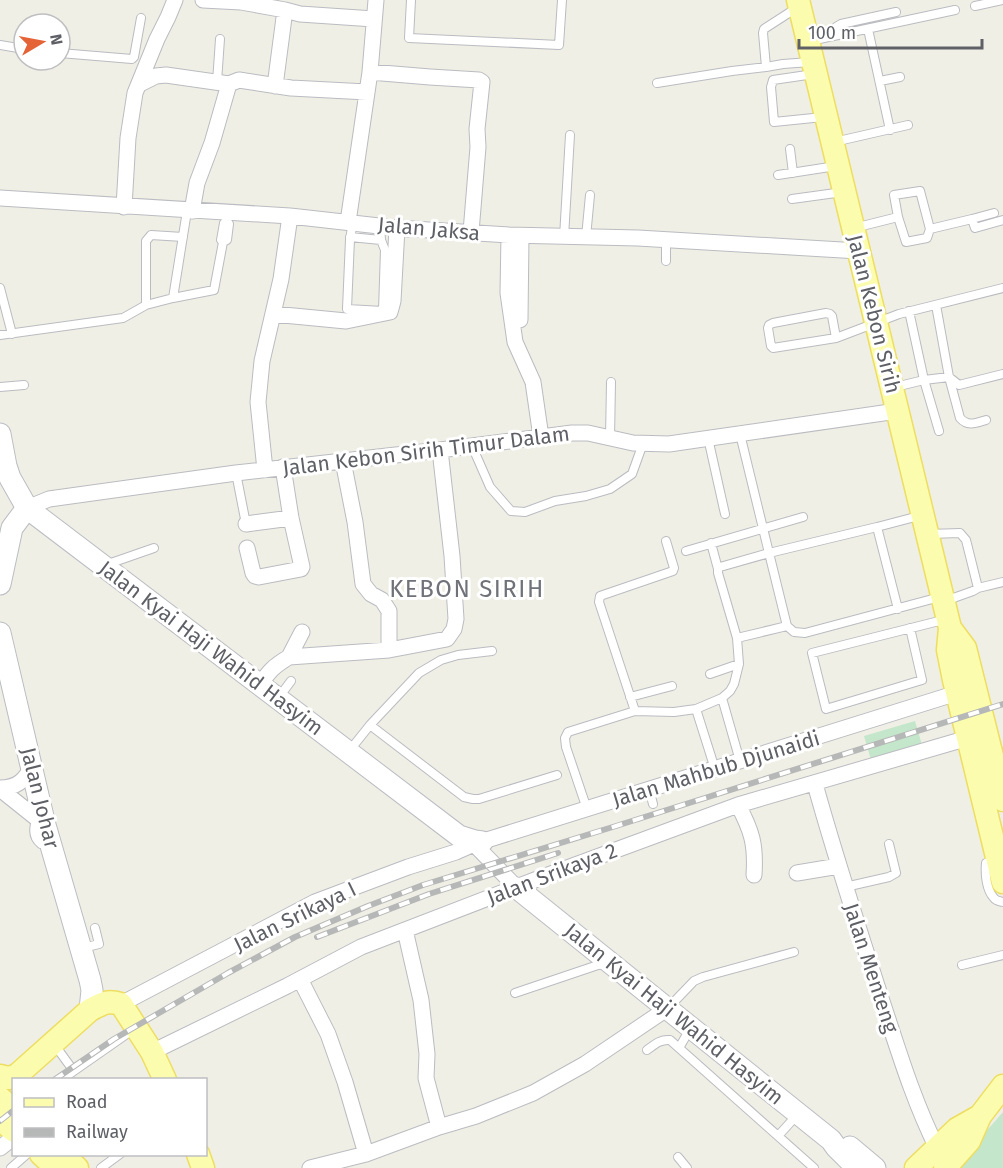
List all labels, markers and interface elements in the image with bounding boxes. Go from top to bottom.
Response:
north arrow [12,12,72,72]
scale bar [799,12,982,50]
text: 100 m [808,22,856,44]
text: N [46,33,67,46]
street label: Jalan Jaksa [377,212,481,246]
street label: Jalan Kebon Sirih [842,232,906,396]
street label: Jalan Kebon Sirih Timur Dalam [281,420,571,482]
street label: Jalan Kyai Haji Wahid Hasyim [94,555,328,741]
district label: KEBON SIRIH [389,575,545,603]
street label: Jalan Mahbub Djunaidi [609,725,823,813]
street label: Jalan Johar [15,745,65,851]
street label: Jalan Srikaya 2 [483,837,621,911]
street label: Jalan Srikaya I [229,876,361,958]
street label: Jalan Menteng [838,900,904,1036]
street label: Jalan Kyai Haji Wahid Hasyim [559,917,789,1111]
legend [12,1078,207,1156]
text: Road [66,1091,108,1113]
text: Railway [66,1121,128,1143]

